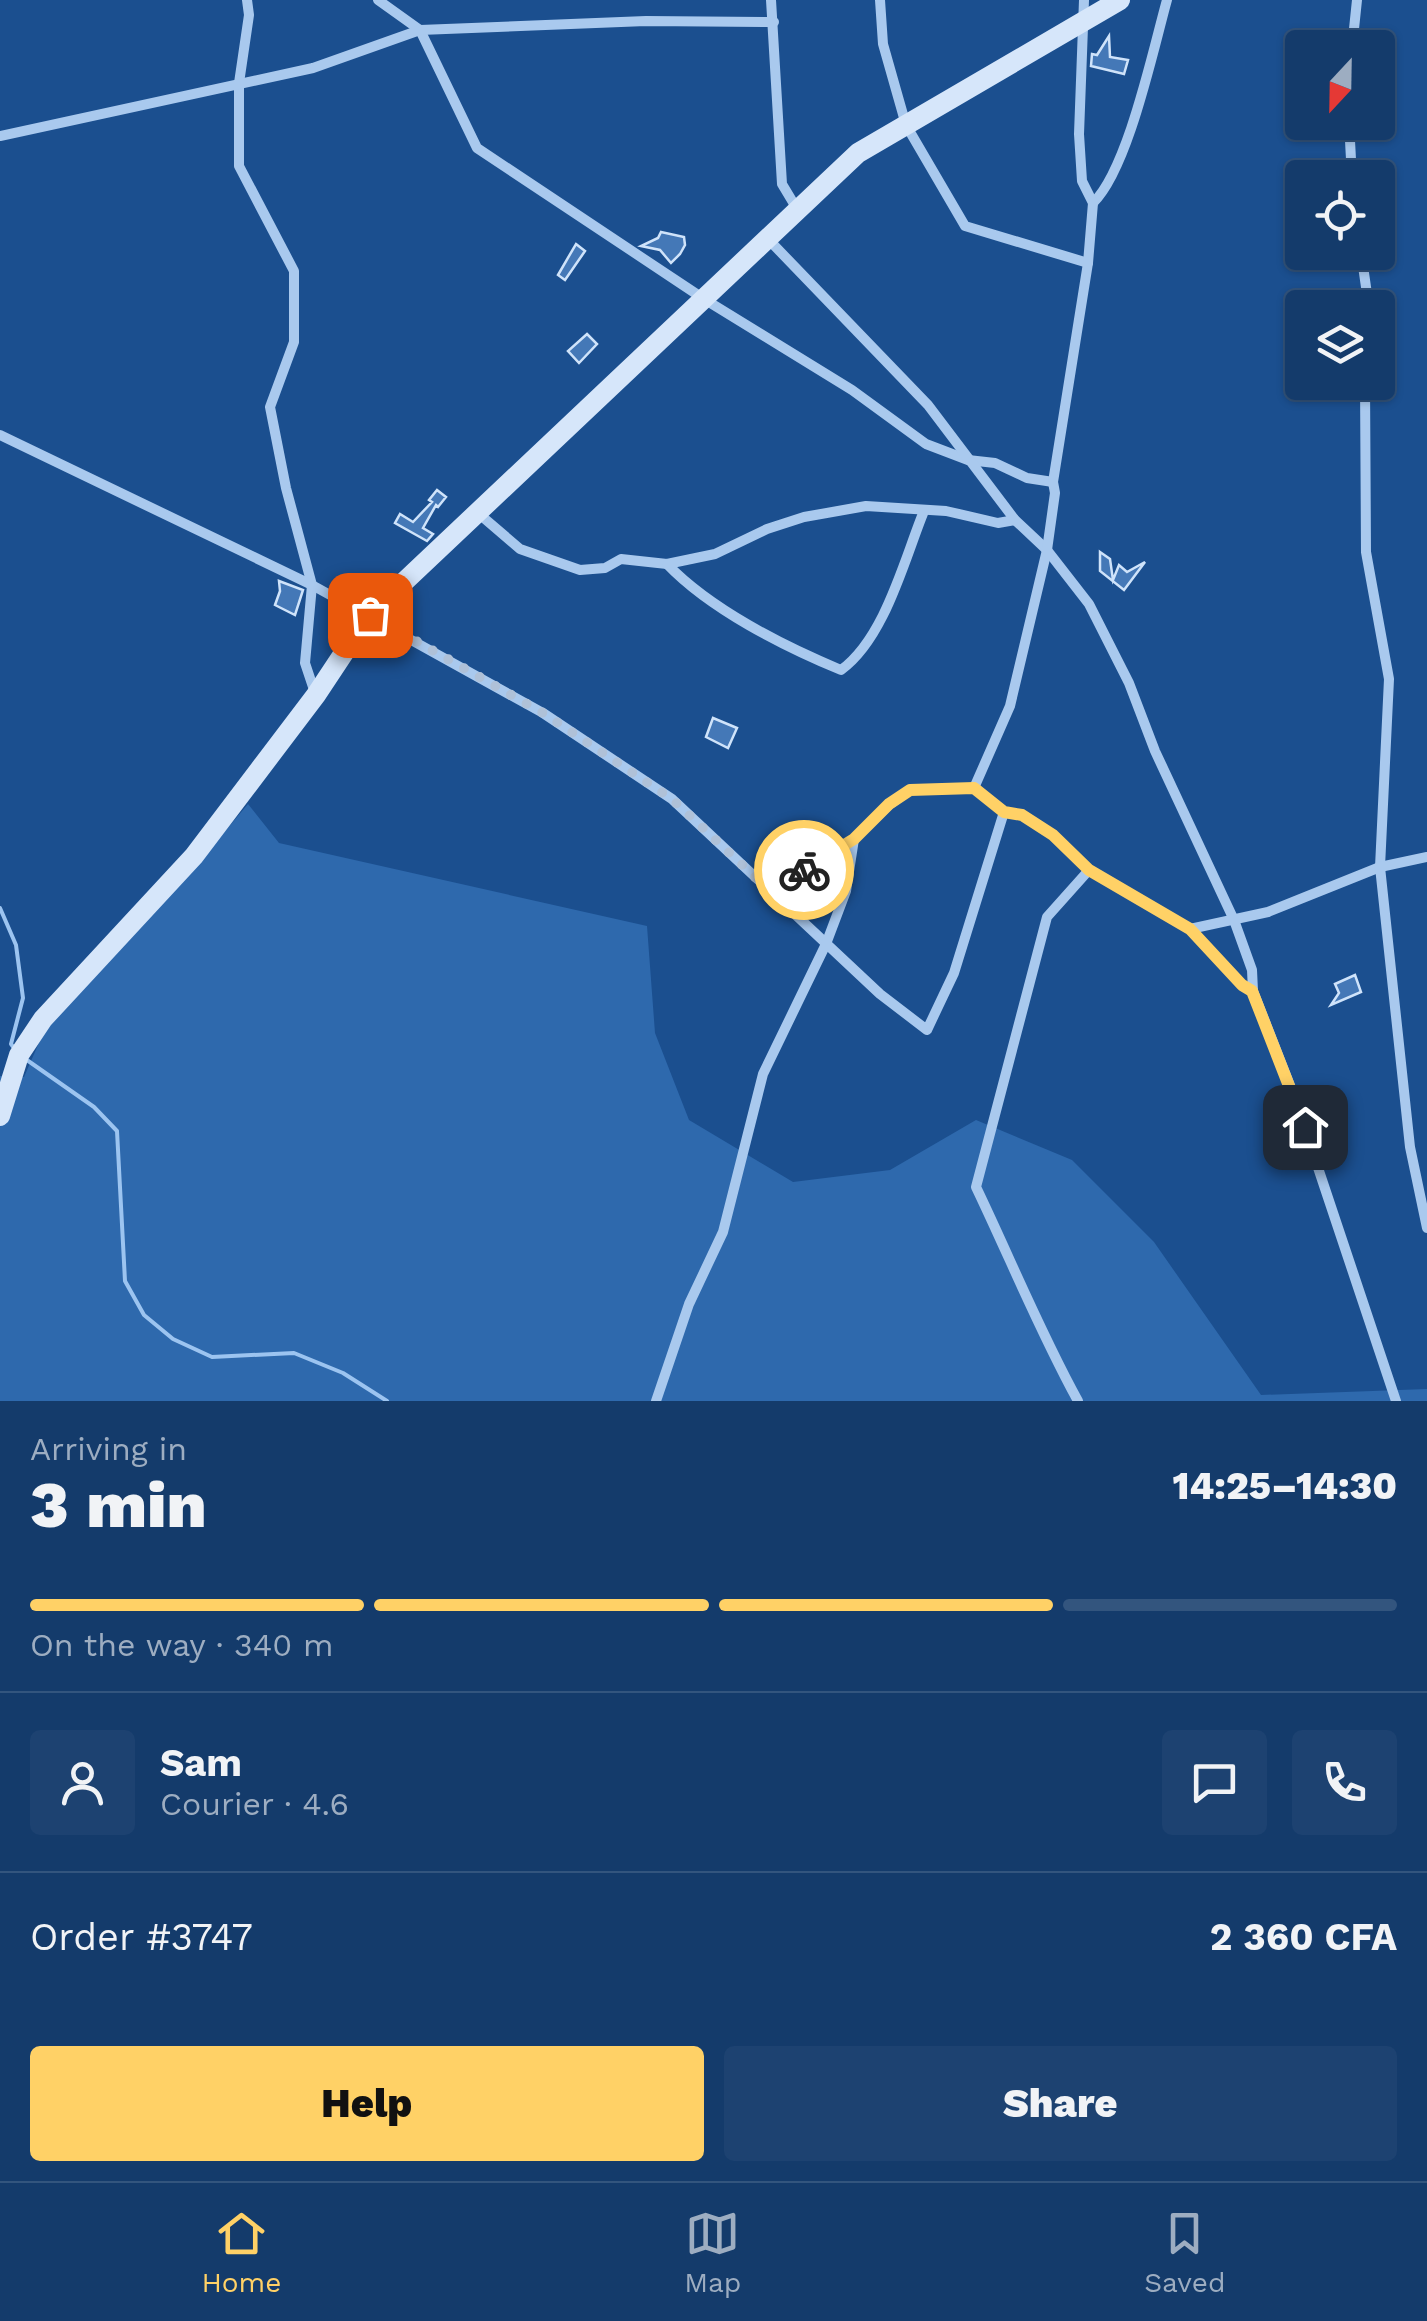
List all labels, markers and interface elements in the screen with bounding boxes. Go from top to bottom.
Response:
north arrow [1285,30,1395,140]
map controls [1285,30,1395,400]
button: locate [1285,160,1395,270]
button: layers [1285,290,1395,400]
pin [328,573,413,658]
icon: bag [343,588,398,643]
courier [754,820,854,920]
icon: bike [777,843,832,898]
pin [1263,1085,1348,1170]
icon: home [1278,1100,1333,1155]
text: Arriving in [30,1430,187,1468]
text: 14:25–14:30 [1172,1464,1397,1508]
text: 3 min [30,1467,207,1543]
text: On the way · 340 m [30,1626,334,1664]
button: person [30,1730,135,1835]
button: chat [1162,1730,1267,1835]
button: phone [1292,1730,1397,1835]
text: Sam [160,1741,242,1785]
text: Courier · 4.6 [160,1785,349,1823]
text: Order #3747 [30,1915,253,1959]
text: 2 360 CFA [1210,1915,1397,1959]
button: Help [30,2046,704,2161]
button: Share [724,2046,1397,2161]
tab: Home [201,2206,281,2299]
tab: Map [684,2206,741,2299]
tab: Saved [1144,2206,1226,2299]

